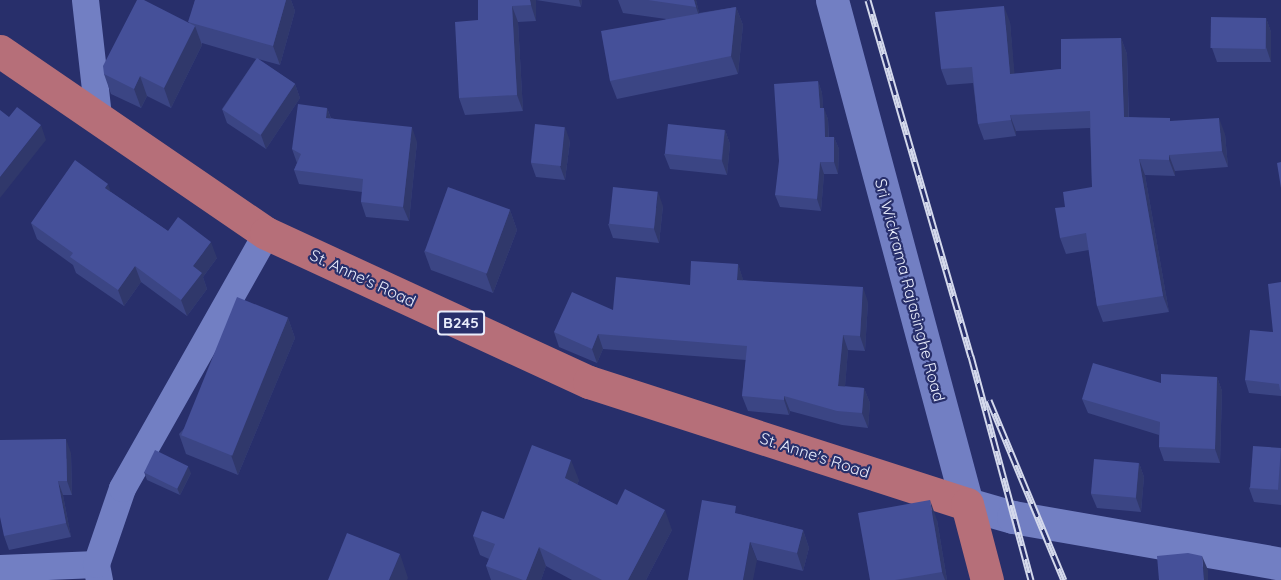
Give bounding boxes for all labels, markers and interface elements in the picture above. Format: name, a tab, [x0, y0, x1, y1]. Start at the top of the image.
street label: Sri Wickrama Rajasinghe Road	[871, 177, 949, 403]
street label: St. Anne's Road	[307, 245, 419, 311]
road number: B245	[437, 311, 485, 335]
street label: St. Anne's Road	[758, 428, 872, 482]

